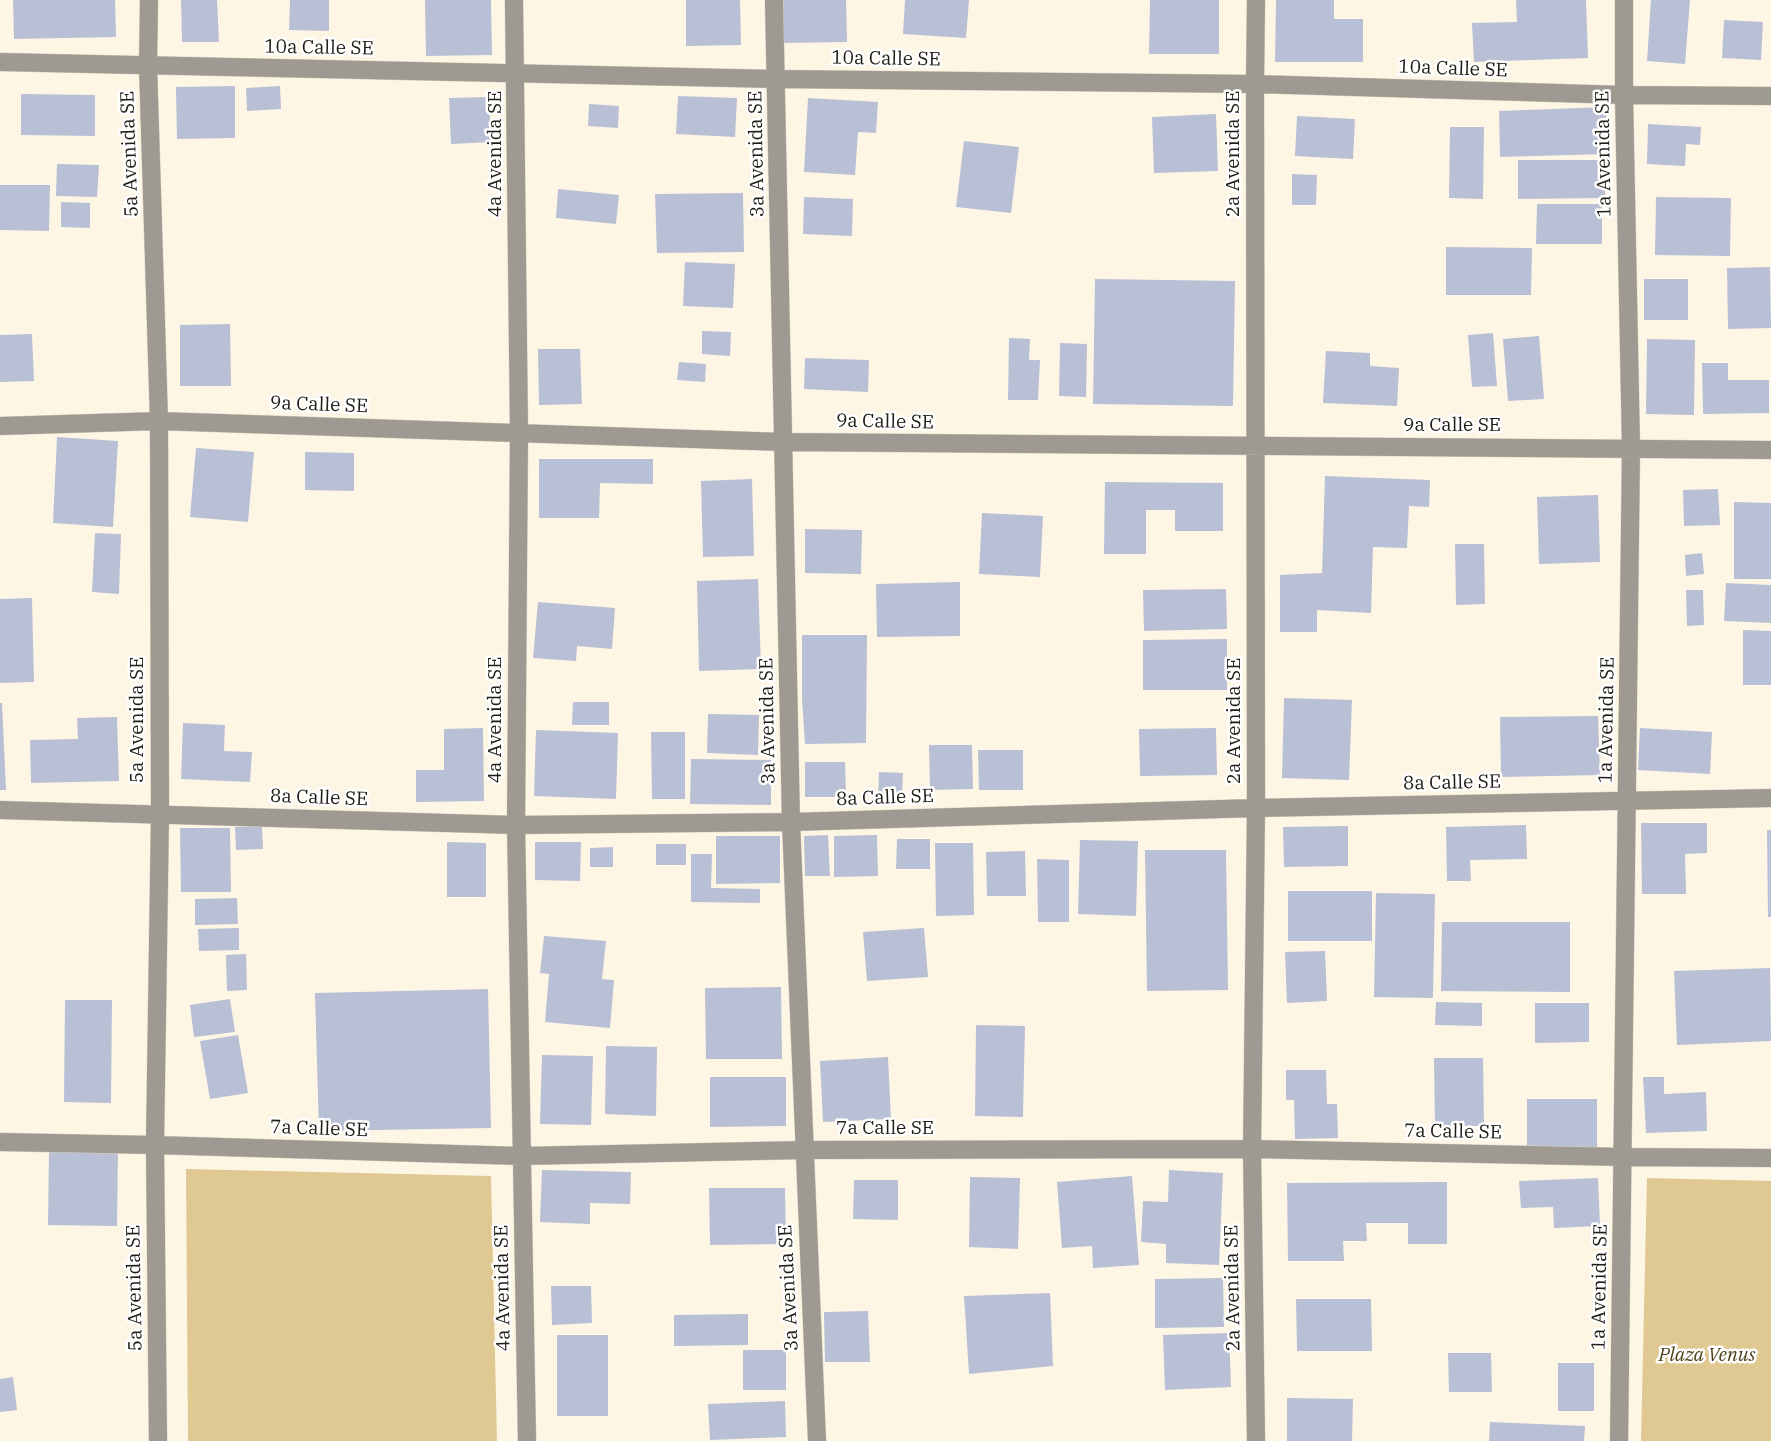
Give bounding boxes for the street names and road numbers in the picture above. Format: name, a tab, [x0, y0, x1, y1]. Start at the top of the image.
street label: 10a Calle SE	[264, 36, 374, 60]
street label: 10a Calle SE	[831, 47, 941, 71]
street label: 10a Calle SE	[1398, 56, 1508, 82]
street label: 5a Avenida SE	[116, 90, 144, 218]
street label: 3a Avenida SE	[744, 90, 770, 218]
street label: 1a Avenida SE	[1591, 90, 1617, 218]
street label: 4a Avenida SE	[485, 91, 507, 217]
street label: 2a Avenida SE	[1223, 91, 1245, 217]
street label: 9a Calle SE	[270, 392, 368, 418]
street label: 9a Calle SE	[836, 410, 934, 434]
street label: 9a Calle SE	[1403, 415, 1501, 437]
street label: 1a Avenida SE	[1594, 656, 1620, 784]
street label: 5a Avenida SE	[127, 657, 149, 783]
street label: 4a Avenida SE	[485, 657, 507, 783]
street label: 3a Avenida SE	[755, 657, 781, 785]
street label: 2a Avenida SE	[1224, 658, 1246, 784]
street label: 8a Calle SE	[1403, 771, 1501, 795]
street label: 8a Calle SE	[270, 785, 368, 811]
street label: 8a Calle SE	[836, 785, 934, 811]
street label: 7a Calle SE	[270, 1116, 368, 1142]
street label: 7a Calle SE	[836, 1118, 934, 1140]
street label: 7a Calle SE	[1404, 1120, 1502, 1144]
street label: 1a Avenida SE	[1587, 1223, 1613, 1351]
street label: 5a Avenida SE	[122, 1224, 148, 1352]
street label: 4a Avenida SE	[490, 1224, 516, 1352]
street label: 3a Avenida SE	[774, 1224, 804, 1352]
street label: 2a Avenida SE	[1220, 1224, 1246, 1352]

